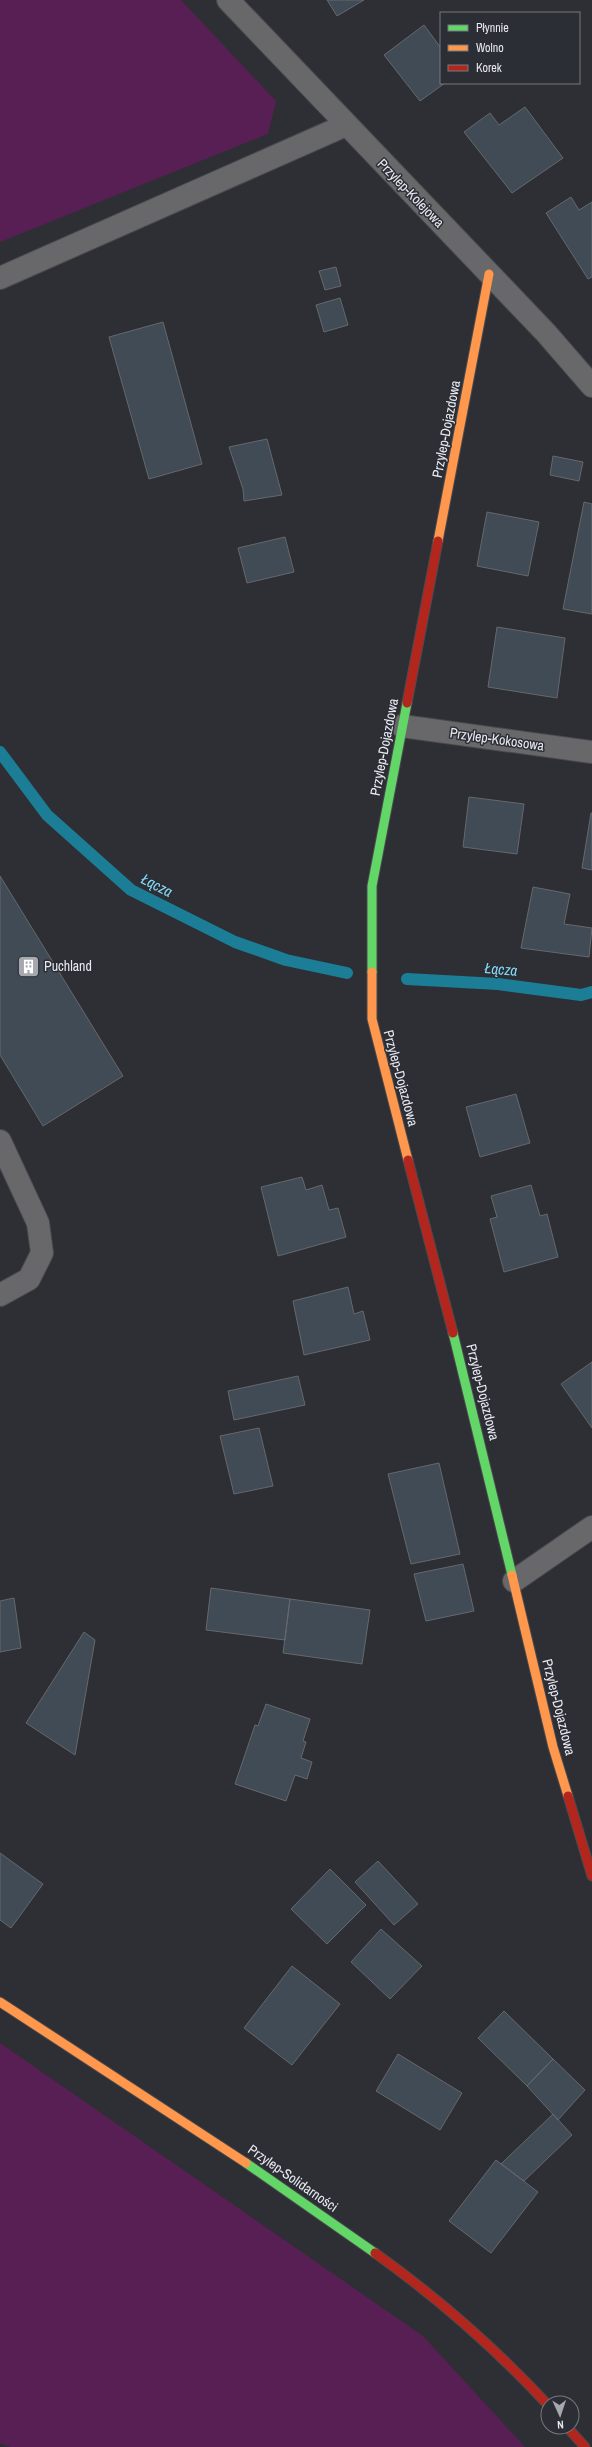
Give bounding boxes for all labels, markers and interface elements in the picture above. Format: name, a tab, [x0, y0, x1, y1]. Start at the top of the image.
legend	[440, 12, 580, 84]
text: Płynnie	[476, 20, 509, 36]
text: Wolno	[476, 40, 504, 56]
text: Korek	[476, 60, 502, 76]
street label: Przylep-Kolejowa	[374, 155, 449, 232]
street label: Przylep-Dojazdowa	[428, 378, 464, 479]
street label: Przylep-Dojazdowa	[366, 696, 402, 797]
street label: Przylep-Kokosowa	[449, 723, 546, 755]
water label: Łącza	[137, 868, 177, 902]
building icon: Puchland	[15, 953, 41, 979]
place label: Puchland	[44, 957, 92, 975]
water label: Łącza	[483, 957, 518, 981]
street label: Przylep-Dojazdowa	[380, 1028, 423, 1129]
street label: Przylep-Dojazdowa	[462, 1342, 504, 1443]
street label: Przylep-Dojazdowa	[538, 1657, 580, 1758]
street label: Przylep-Solidarności	[244, 2140, 342, 2216]
north arrow	[540, 2395, 580, 2435]
text: N	[557, 2418, 564, 2432]

